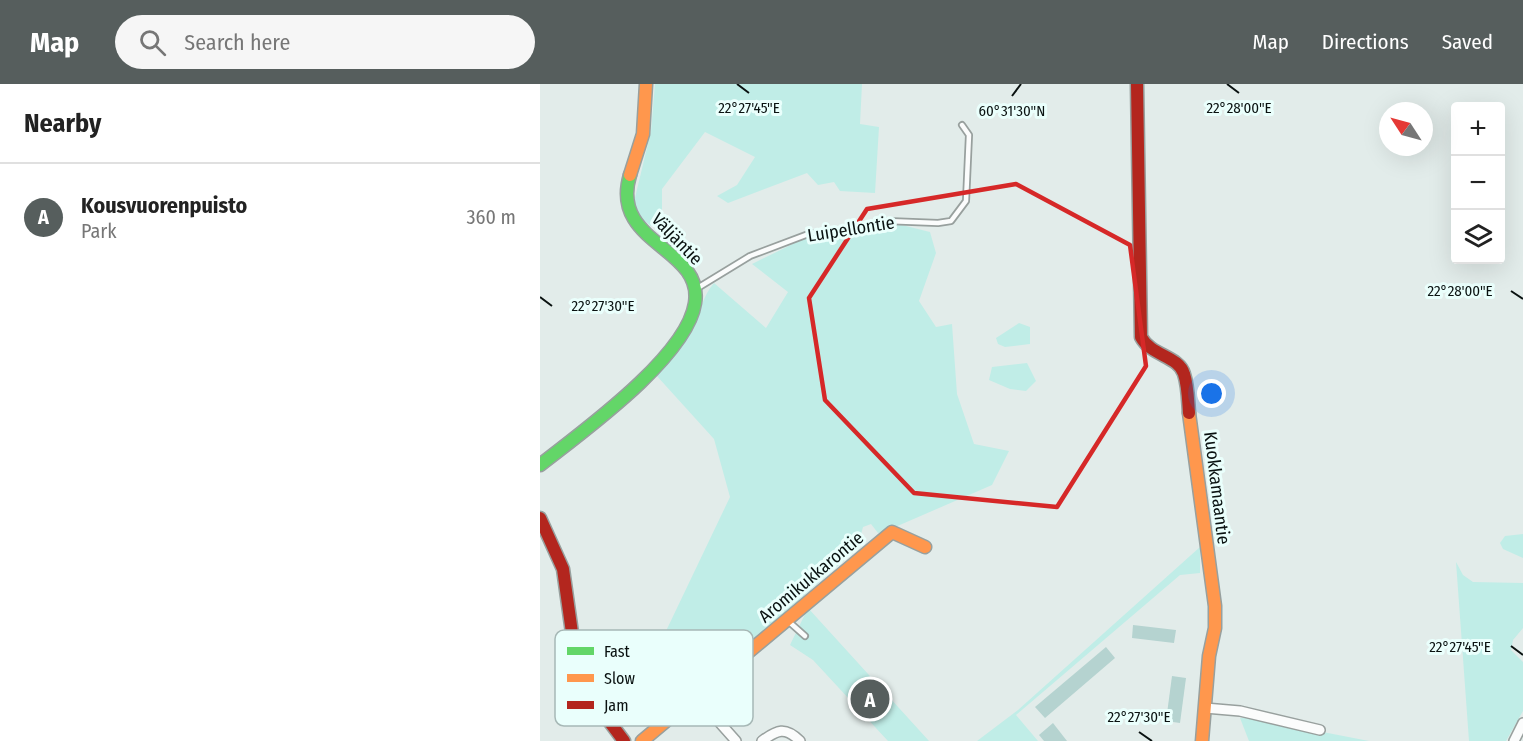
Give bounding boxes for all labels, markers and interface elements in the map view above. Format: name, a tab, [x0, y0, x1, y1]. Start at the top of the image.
search box	[115, 15, 535, 69]
text: Map	[30, 26, 79, 59]
icon: search	[136, 26, 169, 59]
text: Search here	[184, 29, 290, 56]
text: Map	[1252, 29, 1289, 55]
text: Directions	[1322, 29, 1409, 55]
text: Saved	[1442, 29, 1493, 55]
text: 22°27'45"E	[718, 99, 780, 117]
text: 22°28'00"E	[1206, 99, 1272, 117]
text: 60°31'30"N	[979, 102, 1045, 120]
north arrow	[1379, 102, 1433, 156]
map controls	[1451, 102, 1505, 264]
button: +	[1451, 102, 1505, 156]
text: Nearby	[24, 108, 101, 139]
button: −	[1451, 156, 1505, 210]
text: Kousvuorenpuisto	[81, 192, 247, 219]
text: A	[38, 205, 49, 229]
text: 360 m	[467, 205, 516, 229]
street label: Väljäntie	[647, 208, 707, 270]
button: layers	[1451, 210, 1505, 264]
street label: Luipellontie	[806, 211, 896, 247]
text: Park	[81, 219, 117, 243]
text: 22°28'00"E	[1427, 282, 1493, 300]
text: 22°27'30"E	[571, 297, 635, 315]
your location	[1197, 379, 1226, 408]
street label: Kuokkamaantie	[1199, 430, 1235, 546]
street label: Aromikukkarontie	[754, 527, 868, 627]
legend	[555, 630, 753, 726]
text: 22°27'45"E	[1429, 638, 1491, 656]
text: Fast	[604, 642, 631, 661]
text: Slow	[604, 669, 635, 688]
pin: A	[850, 676, 890, 722]
text: Jam	[604, 696, 629, 715]
text: 22°27'30"E	[1107, 708, 1171, 726]

